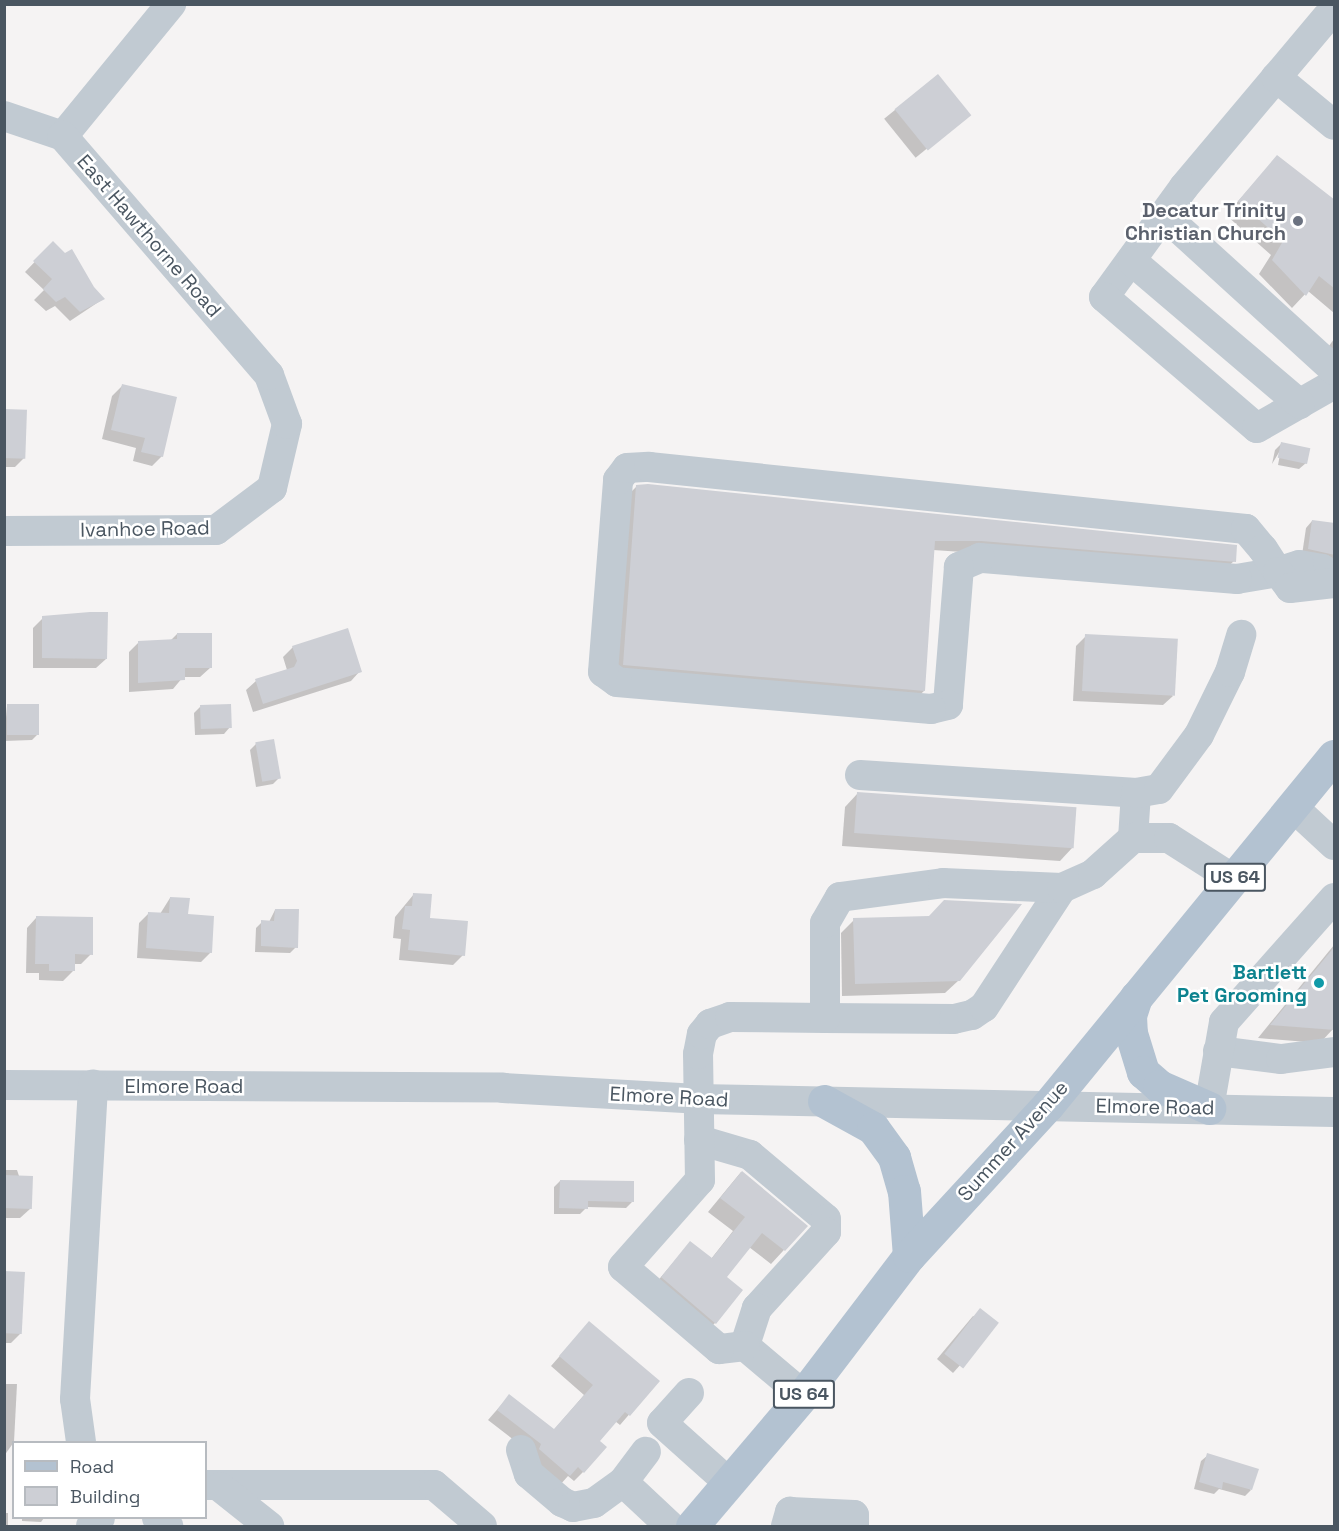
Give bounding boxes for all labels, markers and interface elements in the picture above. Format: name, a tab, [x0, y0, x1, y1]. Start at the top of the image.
street label: East Hawthorne Road	[72, 150, 226, 322]
place label: Decatur Trinity Christian Church	[1125, 198, 1286, 245]
marker: Decatur Trinity Christian Church	[1291, 214, 1305, 228]
street label: Ivanhoe Road	[80, 516, 210, 542]
road number: US 64	[1204, 862, 1266, 892]
place label: Bartlett Pet Grooming	[1177, 960, 1307, 1007]
marker: Bartlett Pet Grooming	[1312, 976, 1326, 990]
street label: Elmore Road	[125, 1074, 243, 1098]
street label: Summer Avenue	[953, 1076, 1073, 1206]
street label: Elmore Road	[609, 1082, 729, 1112]
street label: Elmore Road	[1095, 1094, 1215, 1120]
road number: US 64	[772, 1379, 836, 1409]
legend	[12, 1441, 207, 1519]
text: Road	[70, 1455, 114, 1478]
text: Building	[70, 1485, 140, 1508]

